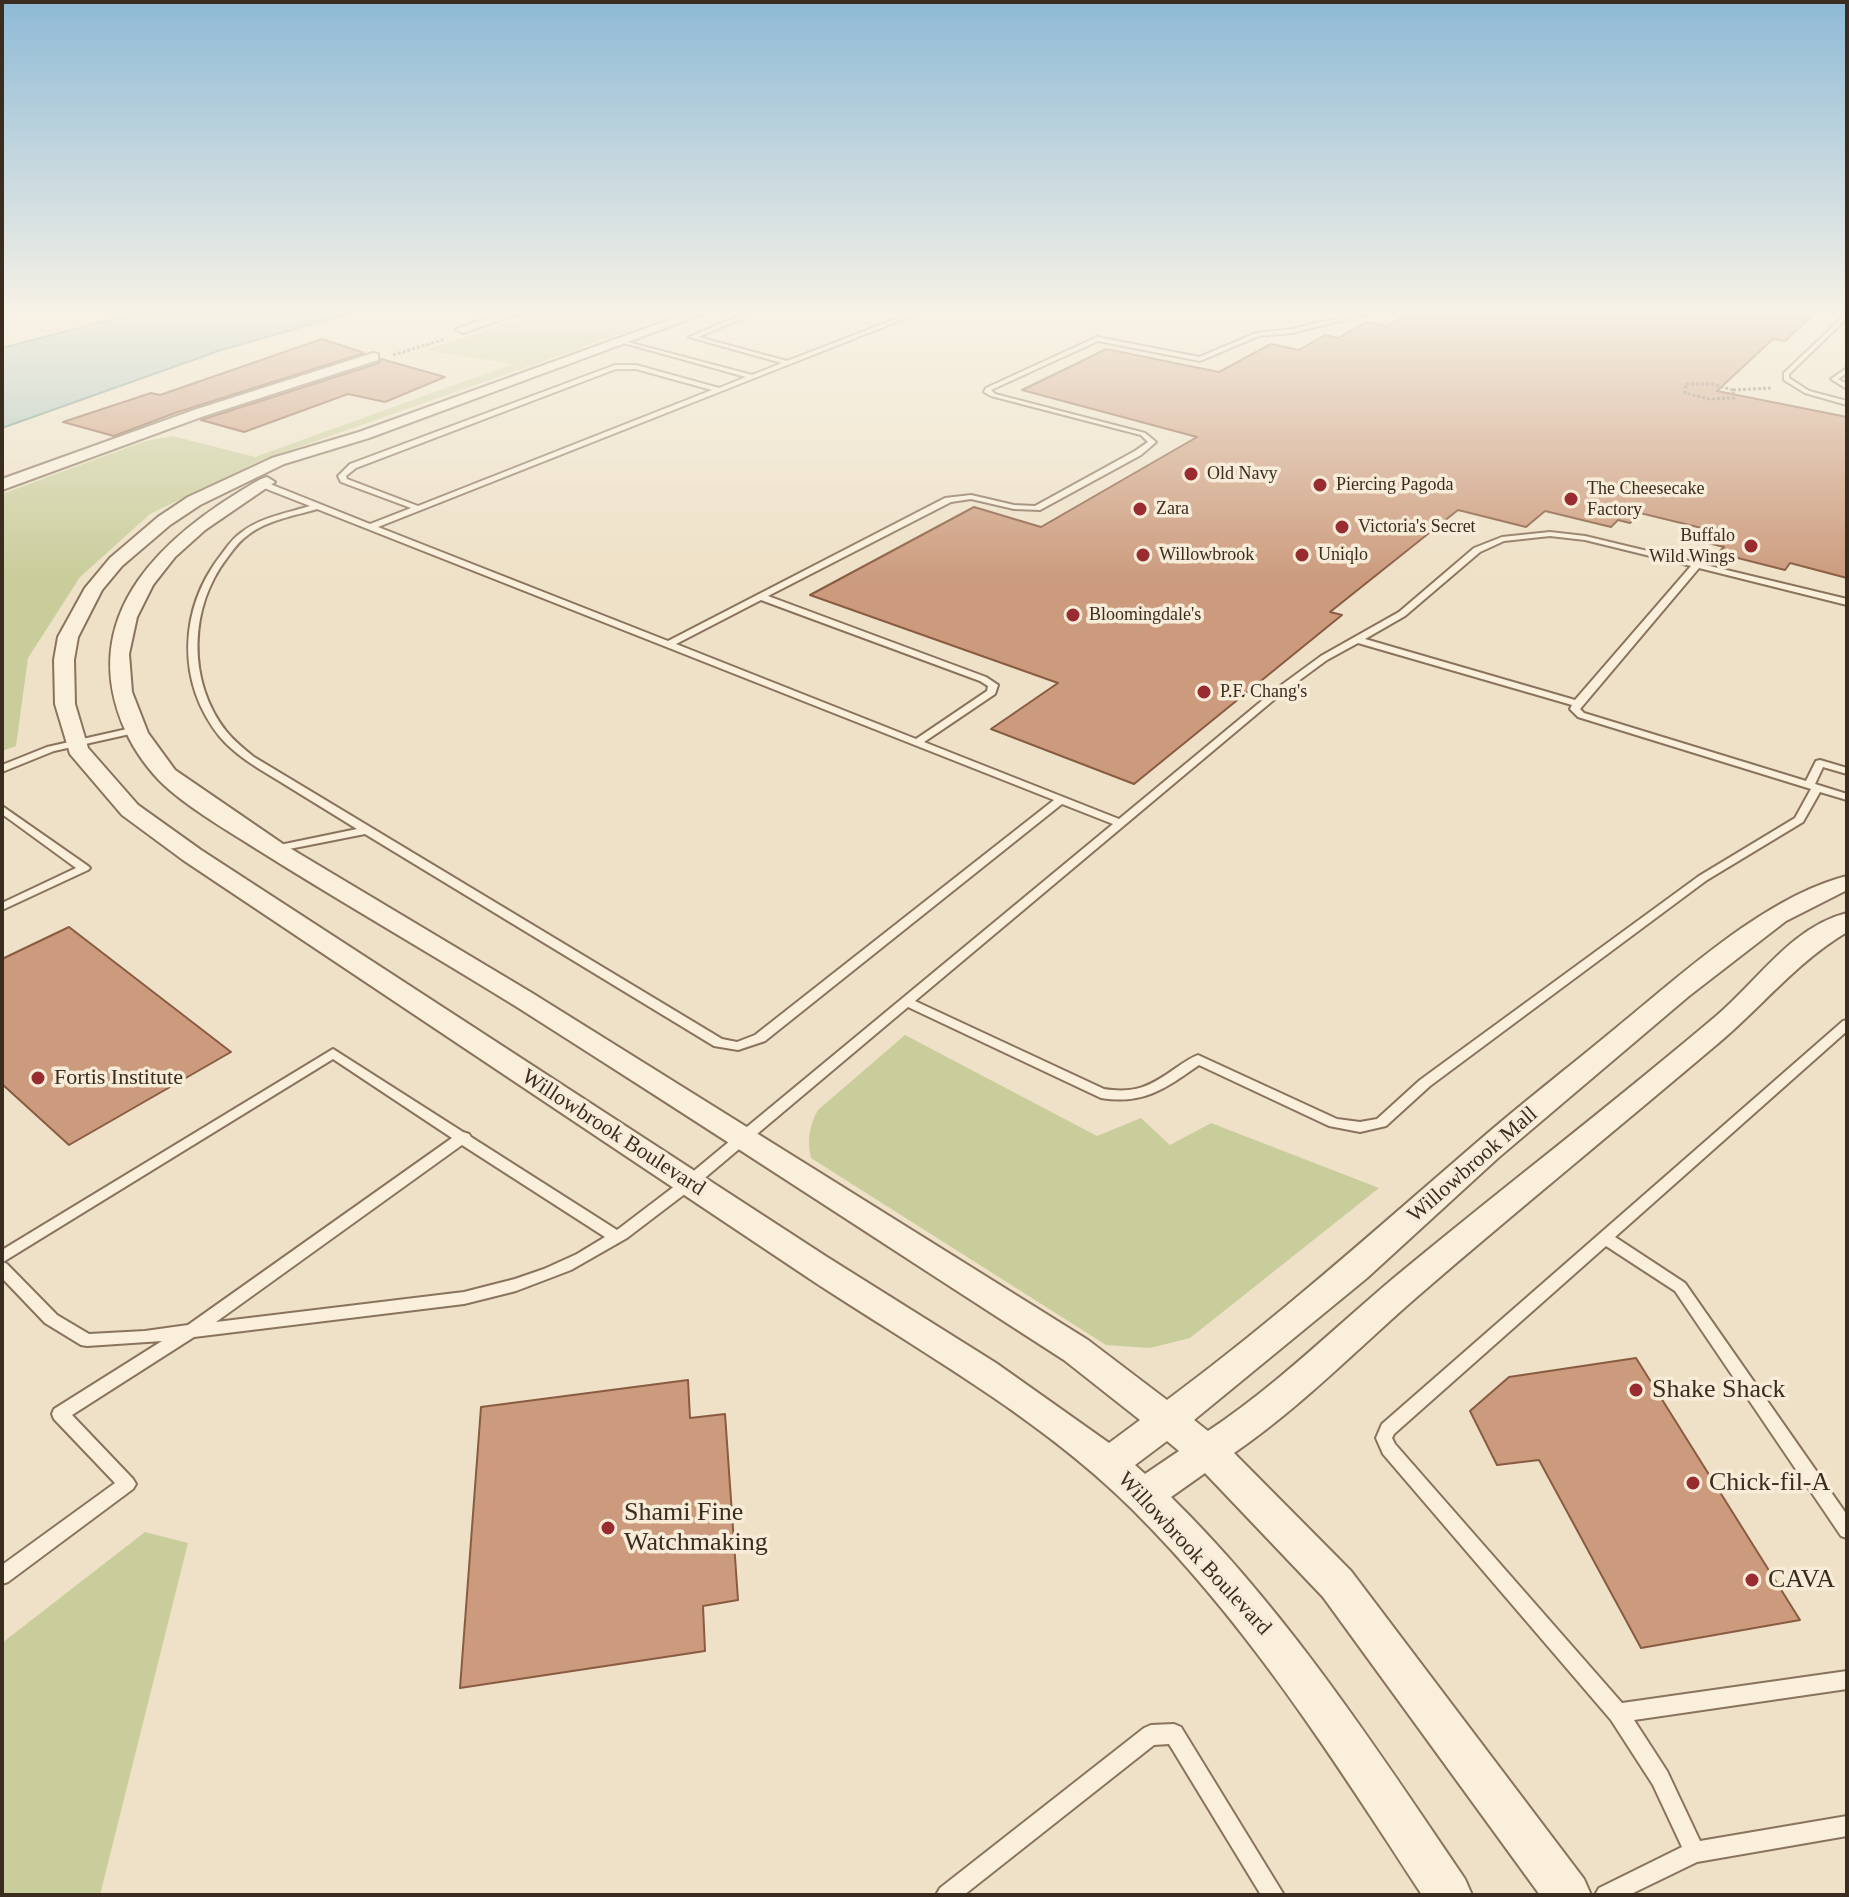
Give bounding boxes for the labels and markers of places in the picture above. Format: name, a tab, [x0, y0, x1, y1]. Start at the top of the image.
place label: Old Navy	[1207, 463, 1277, 485]
marker: Old Navy	[1182, 465, 1200, 483]
place label: Piercing Pagoda	[1336, 474, 1453, 496]
marker: Piercing Pagoda	[1311, 476, 1329, 494]
place label: The Cheesecake Factory	[1587, 478, 1704, 520]
marker: The Cheesecake Factory	[1562, 490, 1580, 508]
place label: Zara	[1156, 498, 1189, 520]
marker: Zara	[1131, 500, 1149, 518]
place label: Victoria's Secret	[1358, 516, 1476, 538]
marker: Victoria's Secret	[1333, 518, 1351, 536]
place label: Buffalo Wild Wings	[1649, 525, 1735, 568]
marker: Buffalo Wild Wings	[1742, 537, 1760, 555]
place label: Willowbrook	[1159, 544, 1254, 566]
place label: Uniqlo	[1318, 544, 1368, 566]
marker: Willowbrook	[1134, 546, 1152, 564]
marker: Uniqlo	[1293, 546, 1311, 564]
place label: Bloomingdale's	[1089, 604, 1201, 626]
marker: Bloomingdale's	[1064, 606, 1082, 624]
place label: P.F. Chang's	[1220, 681, 1307, 703]
marker: P.F. Chang's	[1195, 683, 1213, 701]
place label: Fortis Institute	[54, 1065, 183, 1091]
marker: Fortis Institute	[29, 1069, 47, 1087]
place label: Shake Shack	[1652, 1374, 1786, 1406]
marker: Shake Shack	[1627, 1381, 1645, 1399]
place label: Chick-fil-A	[1709, 1467, 1830, 1499]
marker: Chick-fil-A	[1684, 1474, 1702, 1492]
place label: Shami Fine Watchmaking	[624, 1497, 768, 1558]
marker: Shami Fine Watchmaking	[599, 1519, 617, 1537]
place label: CAVA	[1768, 1564, 1835, 1596]
marker: CAVA	[1743, 1571, 1761, 1589]

